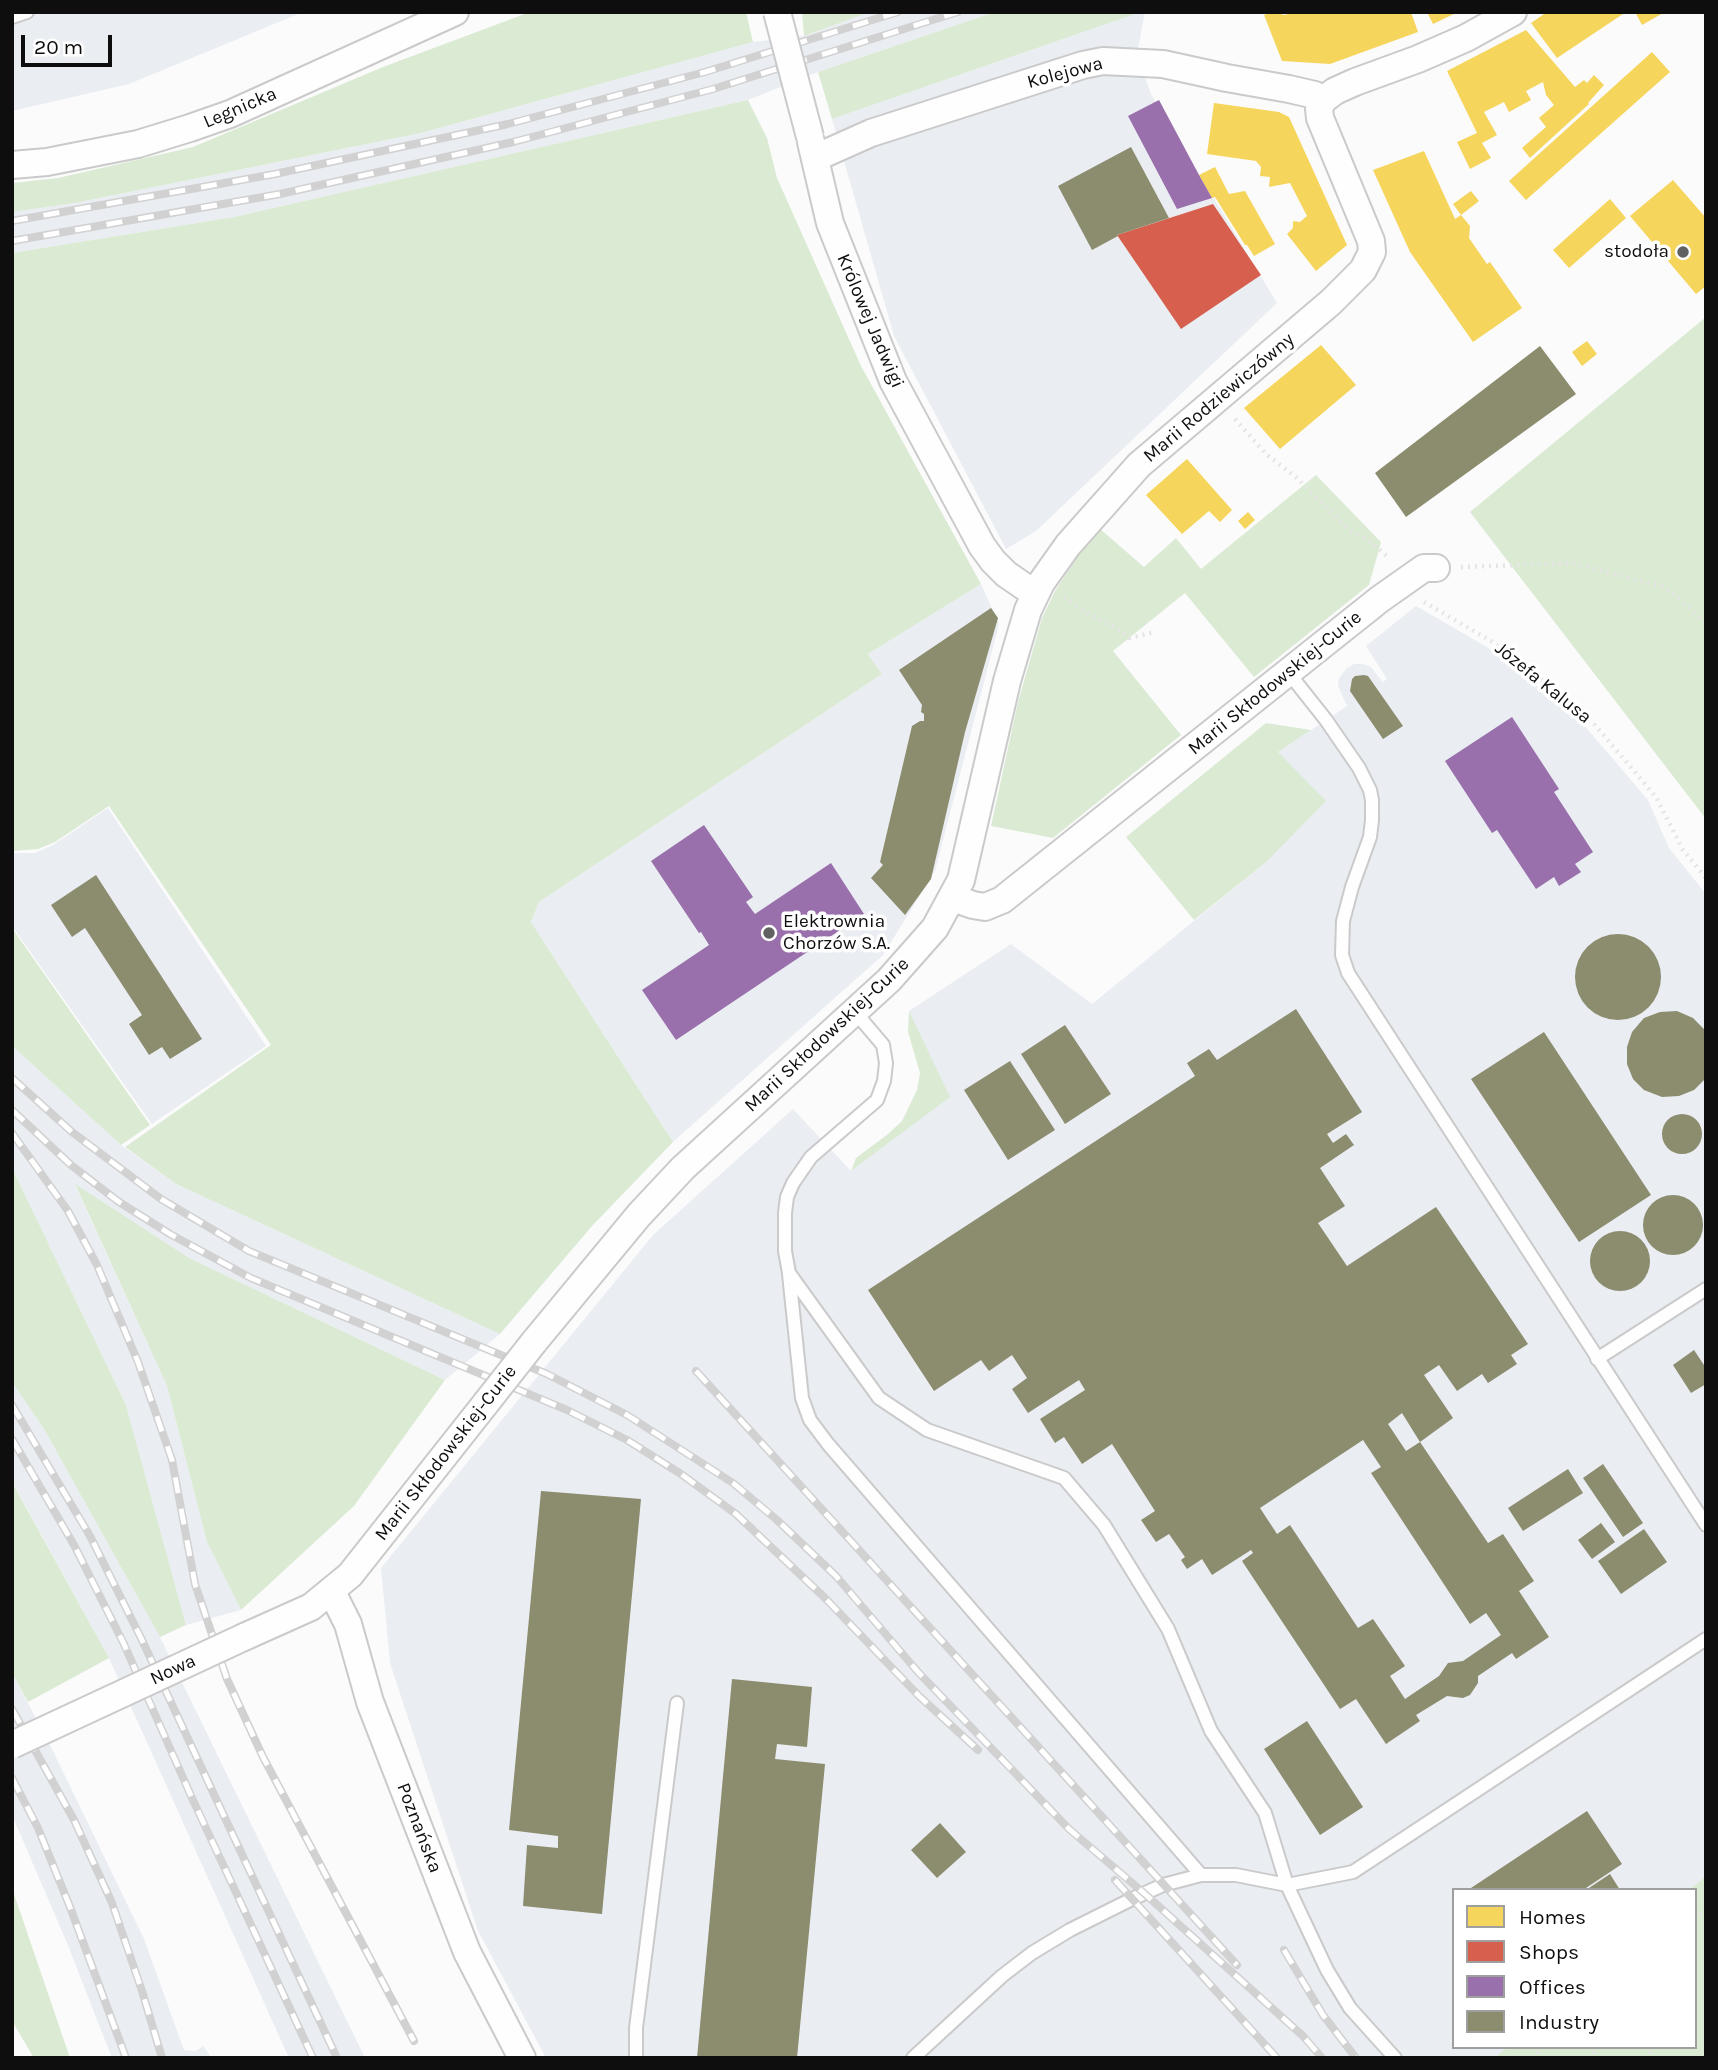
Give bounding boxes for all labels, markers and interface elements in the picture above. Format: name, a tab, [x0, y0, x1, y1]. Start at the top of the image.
scale bar	[24, 21, 116, 65]
text: 20 m	[34, 35, 83, 59]
street label: Kolejowa	[1025, 52, 1105, 94]
street label: Legnicka	[200, 82, 280, 134]
place label: stodoła	[1604, 241, 1669, 263]
marker: stodoła	[1675, 244, 1691, 260]
street label: Królowej Jadwigi	[831, 250, 909, 392]
street label: Marii Rodziewiczówny	[1139, 328, 1299, 468]
street label: Marii Skłodowskiej-Curie	[1184, 606, 1366, 760]
street label: Józefa Kalusa	[1490, 637, 1596, 729]
place label: Elektrownia Chorzów S.A.	[783, 911, 890, 955]
marker: Elektrownia Chorzów S.A.	[761, 925, 777, 941]
street label: Marii Skłodowskiej-Curie	[740, 953, 914, 1117]
street label: Marii Skłodowskiej-Curie	[370, 1361, 522, 1545]
street label: Nowa	[147, 1650, 199, 1690]
street label: Poznańska	[391, 1780, 447, 1876]
legend	[1452, 1888, 1697, 2049]
text: Homes	[1519, 1905, 1586, 1929]
text: Shops	[1519, 1940, 1579, 1964]
text: Offices	[1519, 1975, 1586, 1999]
text: Industry	[1519, 2010, 1599, 2034]

